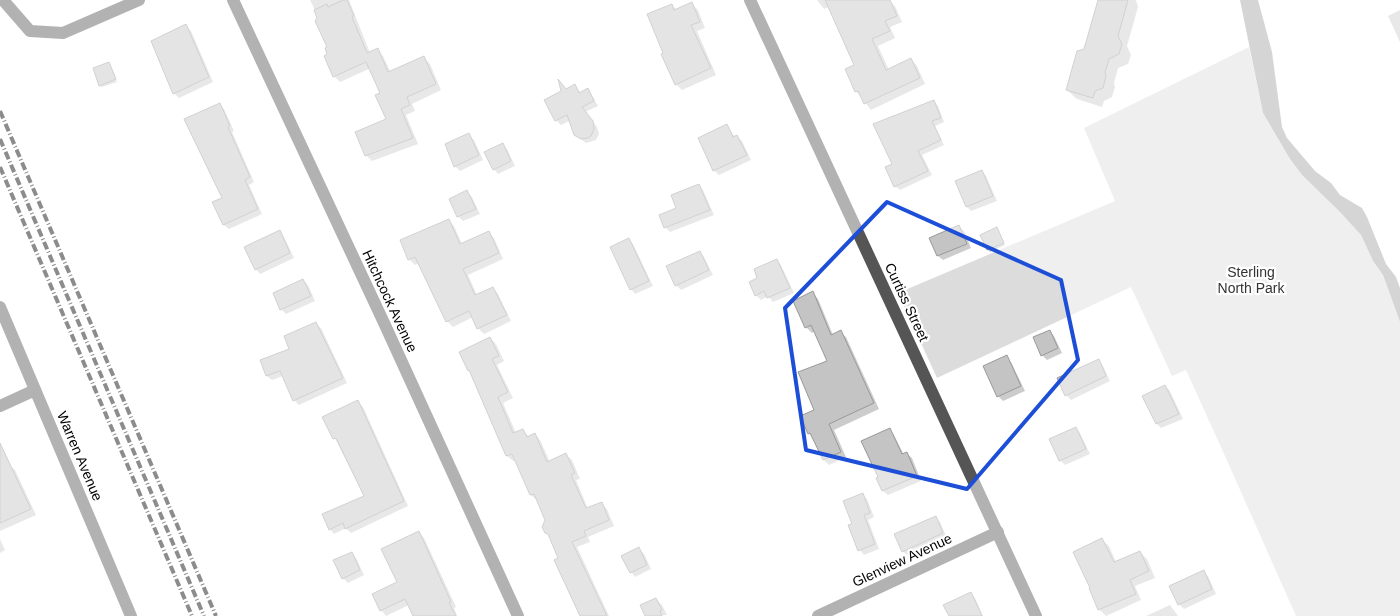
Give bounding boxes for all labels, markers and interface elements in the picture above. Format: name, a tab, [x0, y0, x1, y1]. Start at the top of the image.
street label: Hitchcock Avenue	[359, 247, 421, 355]
street label: Curtiss Street	[882, 260, 932, 344]
park label: Sterling North Park	[1218, 264, 1285, 296]
street label: Warren Avenue	[54, 409, 106, 503]
street label: Glenview Avenue	[850, 530, 954, 590]

